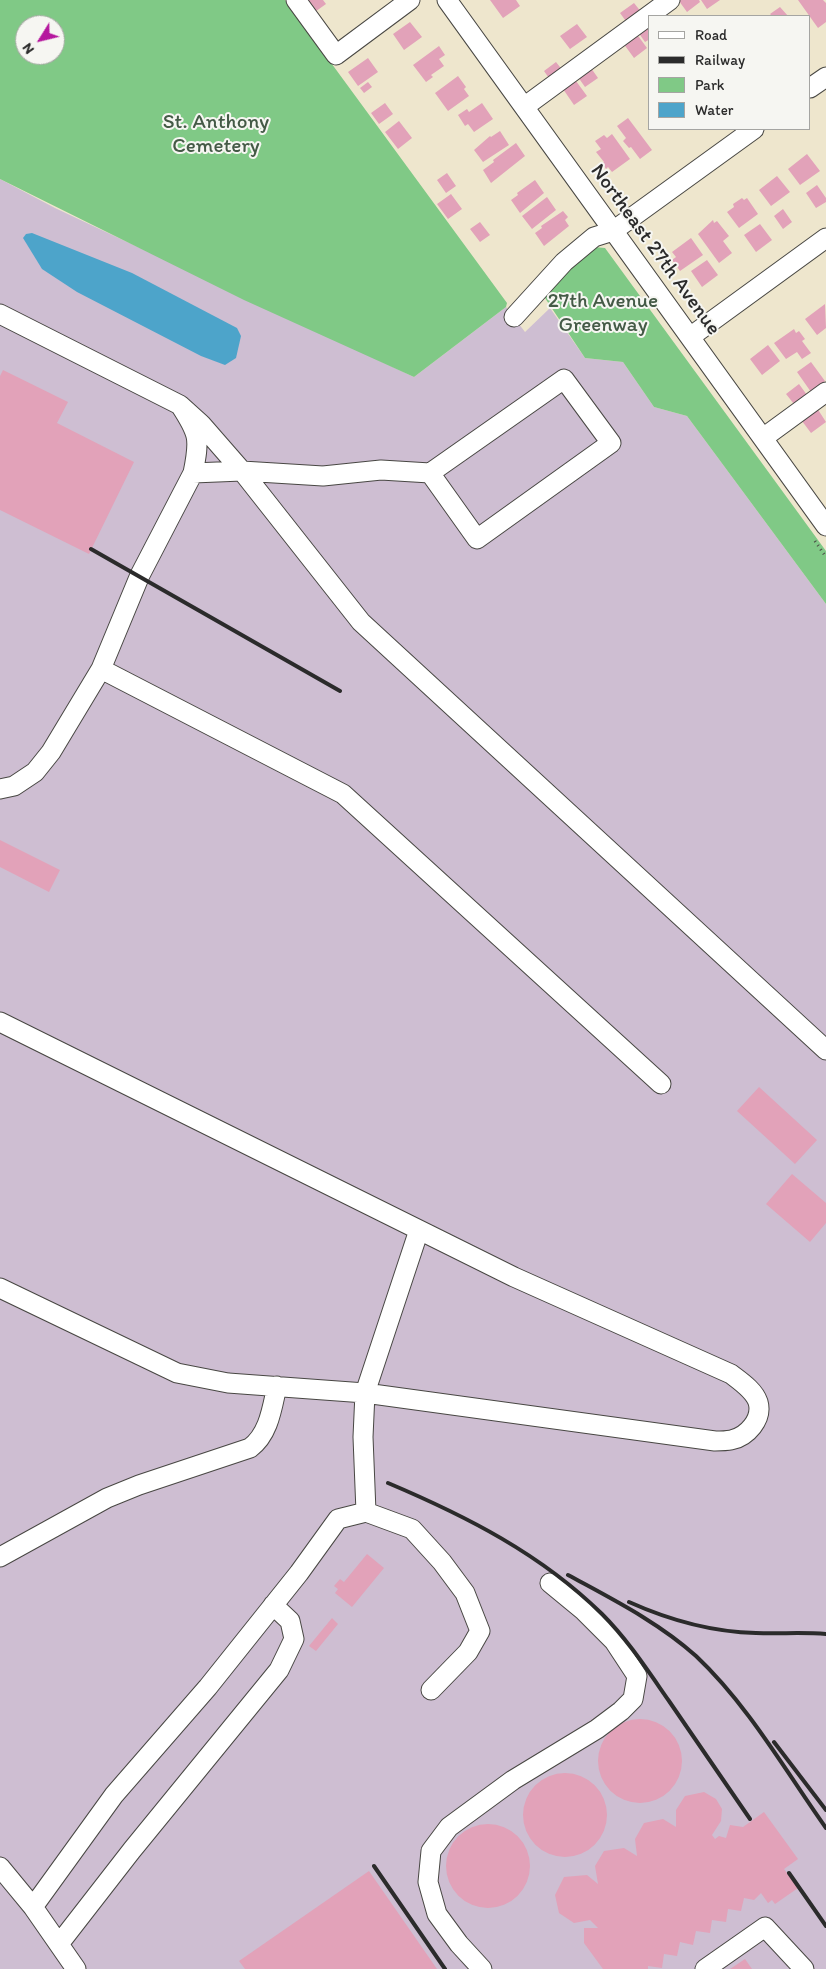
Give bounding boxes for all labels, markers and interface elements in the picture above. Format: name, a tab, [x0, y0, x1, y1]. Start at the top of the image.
north arrow	[15, 15, 65, 65]
legend	[648, 15, 811, 130]
text: Road	[695, 26, 727, 44]
text: N	[19, 40, 38, 57]
text: Railway	[695, 51, 745, 69]
text: Park	[695, 76, 725, 94]
text: Water	[695, 101, 733, 119]
park label: St. Anthony Cemetery	[163, 110, 269, 160]
street label: Northeast 27th Avenue	[584, 159, 726, 341]
park label: 27th Avenue Greenway	[548, 289, 658, 339]

